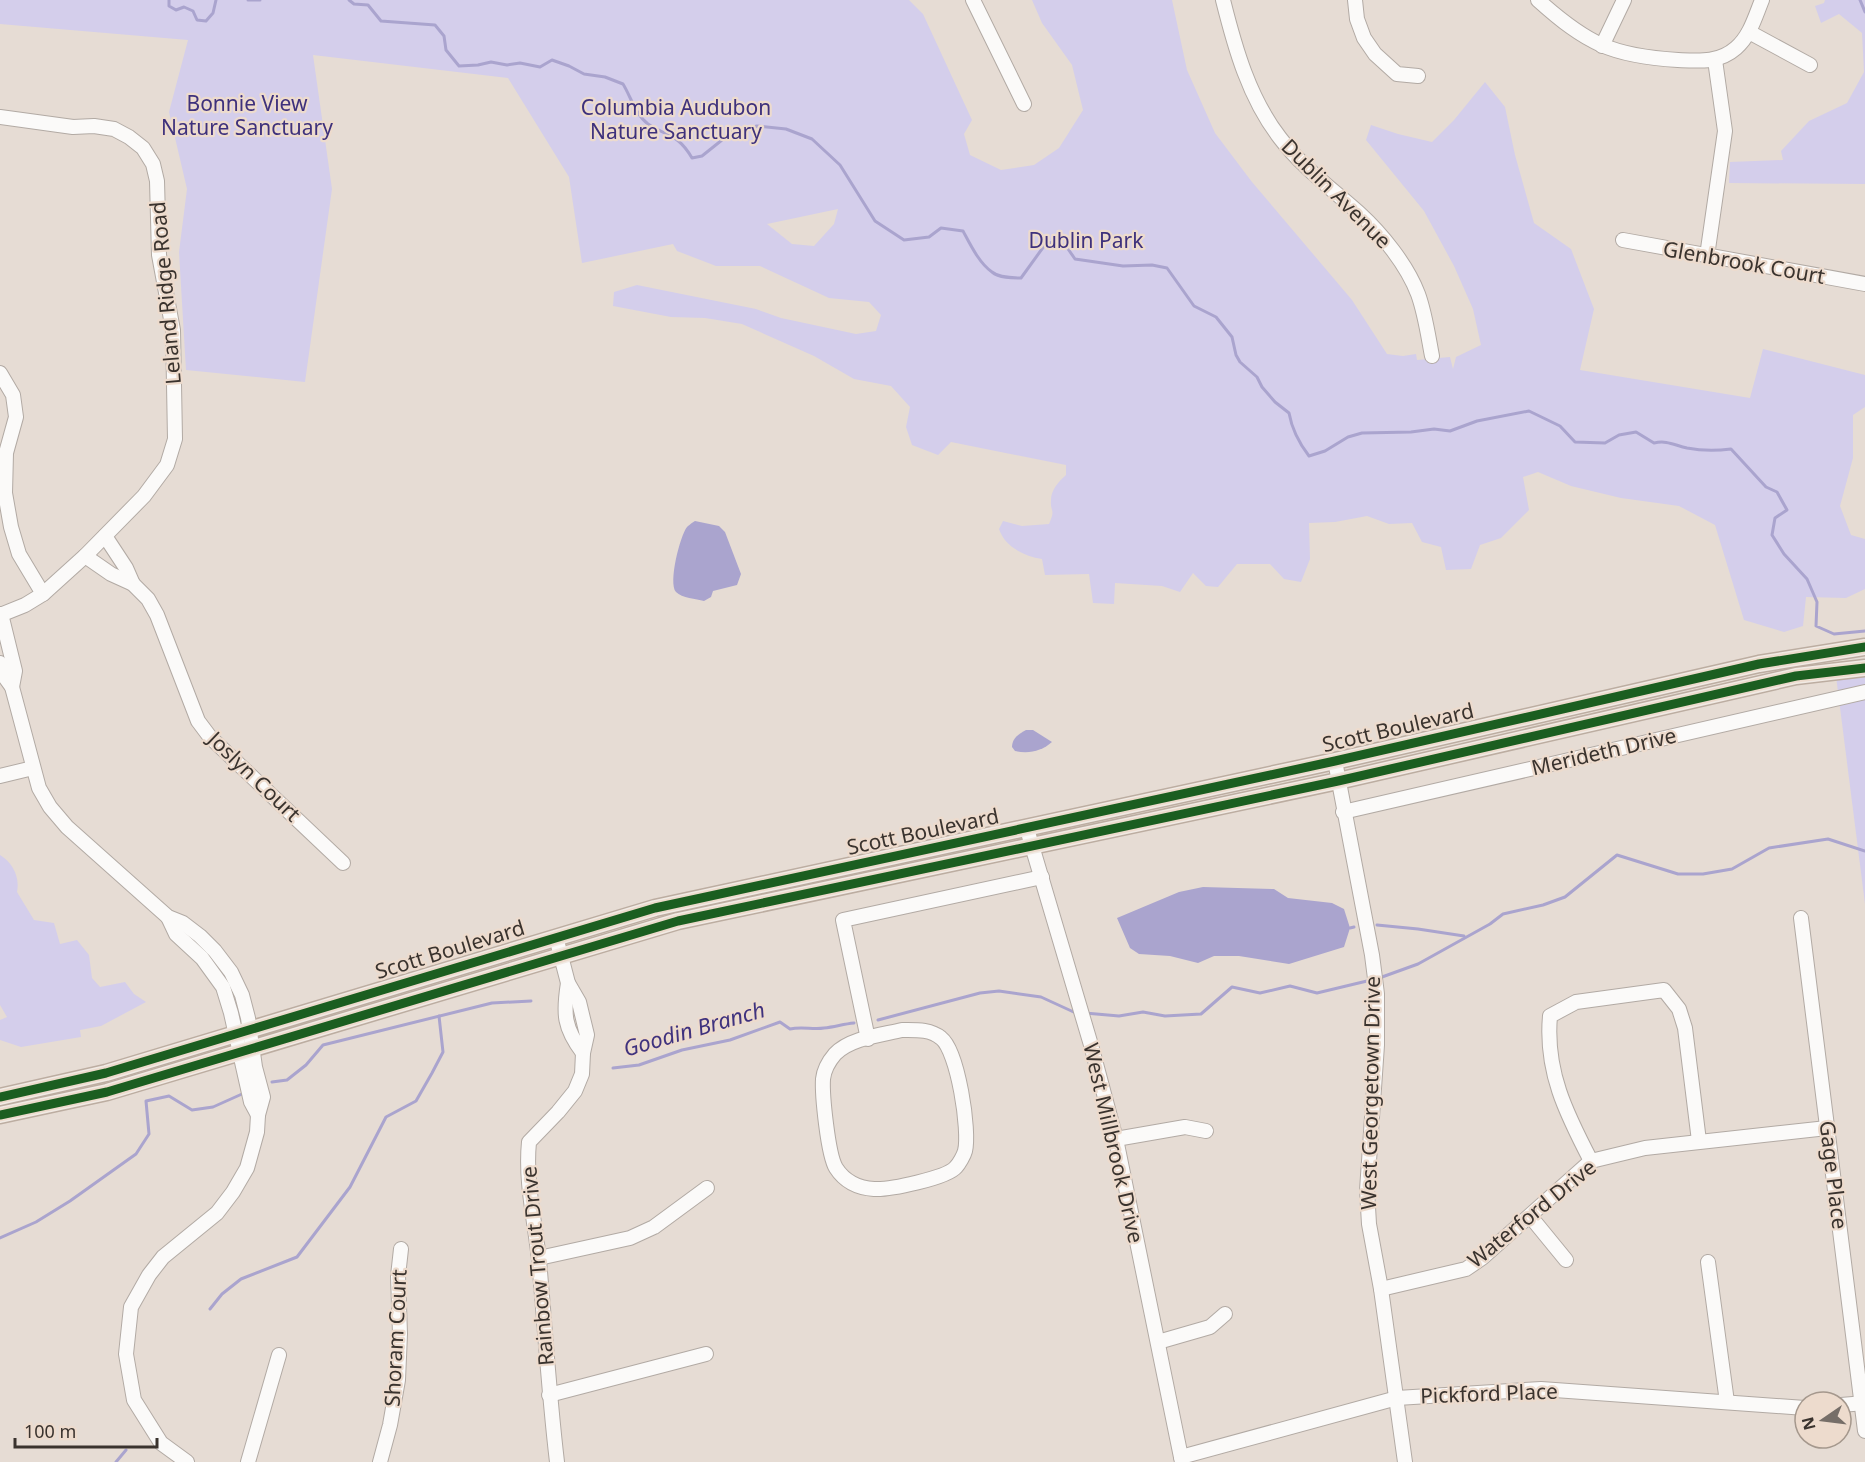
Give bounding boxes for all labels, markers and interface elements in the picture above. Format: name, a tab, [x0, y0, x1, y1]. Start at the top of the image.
park label: Bonnie View Nature Sanctuary	[161, 89, 333, 141]
park label: Columbia Audubon Nature Sanctuary	[581, 93, 771, 145]
street label: Dublin Avenue	[1276, 132, 1398, 254]
street label: Leland Ridge Road	[143, 200, 187, 386]
park label: Dublin Park	[1029, 226, 1144, 254]
street label: Glenbrook Court	[1661, 234, 1828, 290]
street label: Scott Boulevard	[1319, 696, 1476, 758]
street label: Merideth Drive	[1529, 721, 1679, 781]
street label: Joslyn Court	[201, 724, 307, 828]
street label: Scott Boulevard	[844, 801, 1001, 861]
street label: Scott Boulevard	[372, 913, 528, 985]
street label: West Georgetown Drive	[1354, 976, 1386, 1210]
water label: Goodin Branch	[619, 993, 768, 1063]
street label: West Millbrook Drive	[1077, 1040, 1151, 1246]
street label: Gage Place	[1813, 1119, 1855, 1231]
street label: Waterford Drive	[1461, 1153, 1601, 1274]
street label: Rainbow Trout Drive	[514, 1165, 560, 1367]
street label: Shoram Court	[377, 1268, 413, 1407]
street label: Pickford Place	[1420, 1377, 1558, 1409]
north arrow	[1793, 1390, 1853, 1450]
scale bar	[15, 1411, 158, 1449]
text: N	[1796, 1415, 1821, 1433]
text: 100 m	[24, 1419, 76, 1443]

